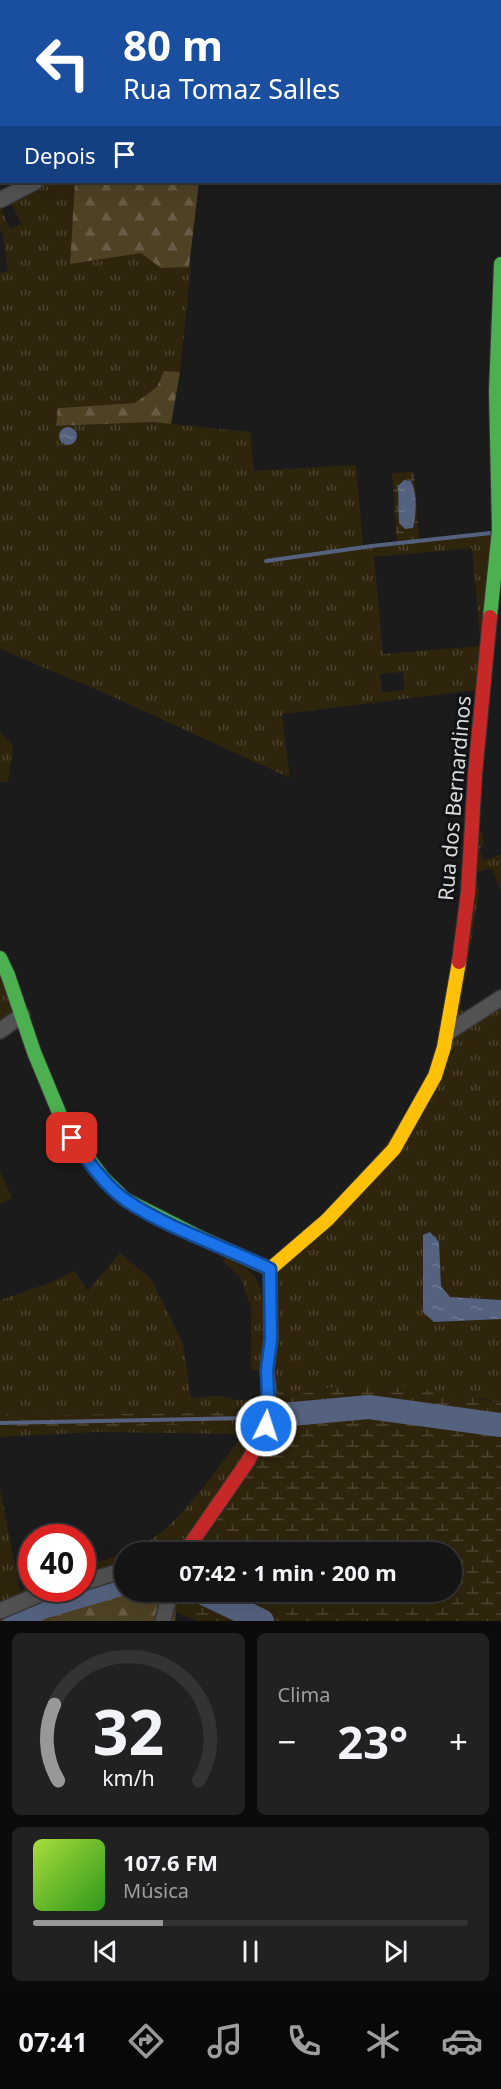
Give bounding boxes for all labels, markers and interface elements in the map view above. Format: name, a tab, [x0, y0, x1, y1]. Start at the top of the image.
text: 80 m	[123, 16, 223, 73]
icon: left	[24, 24, 102, 102]
text: Rua Tomaz Salles	[123, 70, 340, 107]
icon: arrive	[108, 138, 141, 171]
text: Depois	[24, 140, 96, 170]
street label: Rua dos Bernardinos	[431, 694, 477, 902]
pin	[46, 1112, 97, 1163]
icon: arrive	[55, 1121, 88, 1154]
position arrow	[234, 1394, 298, 1458]
speed limit sign: 40	[18, 1524, 96, 1602]
text: 07:42 · 1 min · 200 m	[179, 1557, 397, 1587]
text: Clima	[278, 1681, 330, 1708]
text: 32	[93, 1688, 164, 1773]
text: 23°	[337, 1711, 408, 1772]
text: −	[278, 1719, 296, 1764]
text: +	[449, 1719, 468, 1764]
text: km/h	[102, 1763, 155, 1792]
text: 107.6 FM	[123, 1847, 218, 1877]
text: Música	[123, 1877, 189, 1904]
icon: previous	[89, 1935, 122, 1968]
icon: pause	[234, 1935, 267, 1968]
icon: next	[379, 1935, 412, 1968]
icon: directions	[125, 2020, 167, 2062]
icon: music	[204, 2020, 246, 2062]
icon: phone	[283, 2020, 325, 2062]
icon: climate	[362, 2020, 404, 2062]
icon: car	[441, 2020, 483, 2062]
text: 07:41	[18, 2023, 88, 2060]

